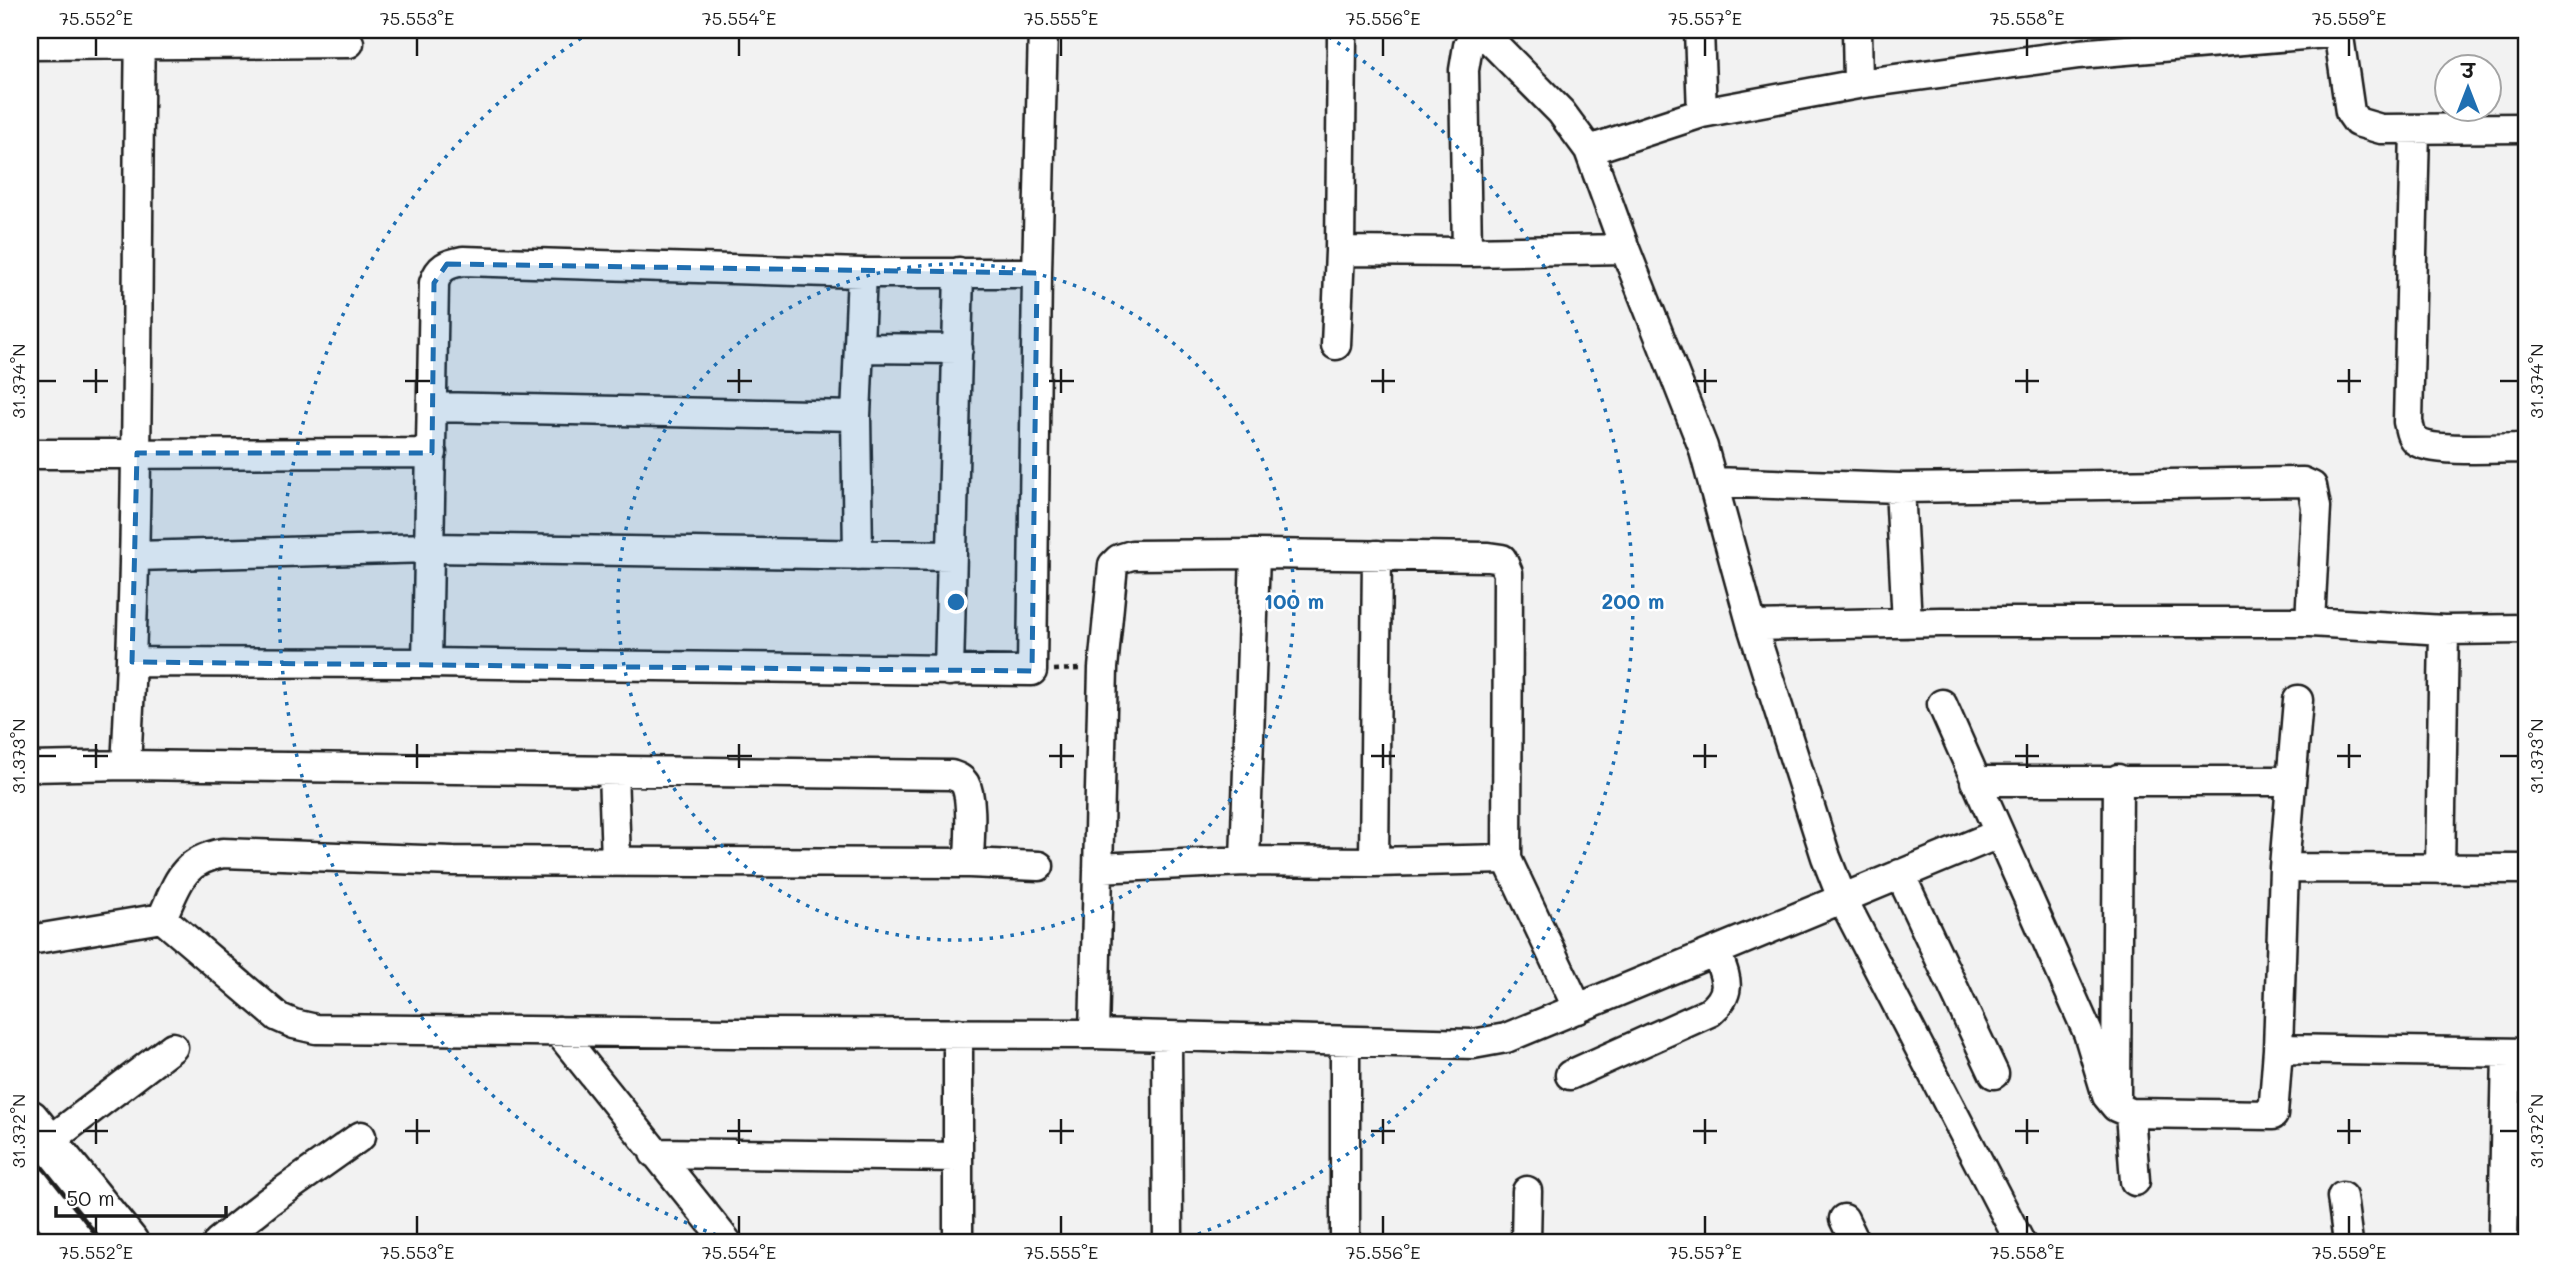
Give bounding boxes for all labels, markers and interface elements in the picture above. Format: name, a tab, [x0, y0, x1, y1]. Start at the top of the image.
text: 75.552°E	[59, 6, 133, 30]
text: 75.553°E	[380, 6, 454, 30]
text: 75.554°E	[702, 6, 776, 30]
text: 75.555°E	[1024, 6, 1098, 30]
text: 75.556°E	[1346, 6, 1420, 30]
text: 75.557°E	[1668, 6, 1742, 30]
text: 75.558°E	[1990, 6, 2064, 30]
text: 75.559°E	[2312, 6, 2386, 30]
north arrow	[2434, 52, 2504, 122]
text: उ	[2460, 58, 2477, 83]
text: 31.374°N	[6, 343, 30, 419]
text: 31.374°N	[2524, 343, 2548, 419]
text: 100 m	[1264, 587, 1324, 614]
text: 200 m	[1602, 587, 1664, 614]
centre of rings	[944, 590, 968, 614]
text: 31.373°N	[6, 718, 30, 794]
text: 31.373°N	[2524, 718, 2548, 794]
text: 31.372°N	[6, 1094, 30, 1168]
text: 31.372°N	[2524, 1094, 2548, 1168]
scale bar	[56, 1174, 226, 1218]
text: 50 m	[66, 1184, 115, 1211]
text: 75.552°E	[59, 1240, 133, 1264]
text: 75.553°E	[380, 1240, 454, 1264]
text: 75.554°E	[702, 1240, 776, 1264]
text: 75.555°E	[1024, 1240, 1098, 1264]
text: 75.556°E	[1346, 1240, 1420, 1264]
text: 75.557°E	[1668, 1240, 1742, 1264]
text: 75.558°E	[1990, 1240, 2064, 1264]
text: 75.559°E	[2312, 1240, 2386, 1264]

